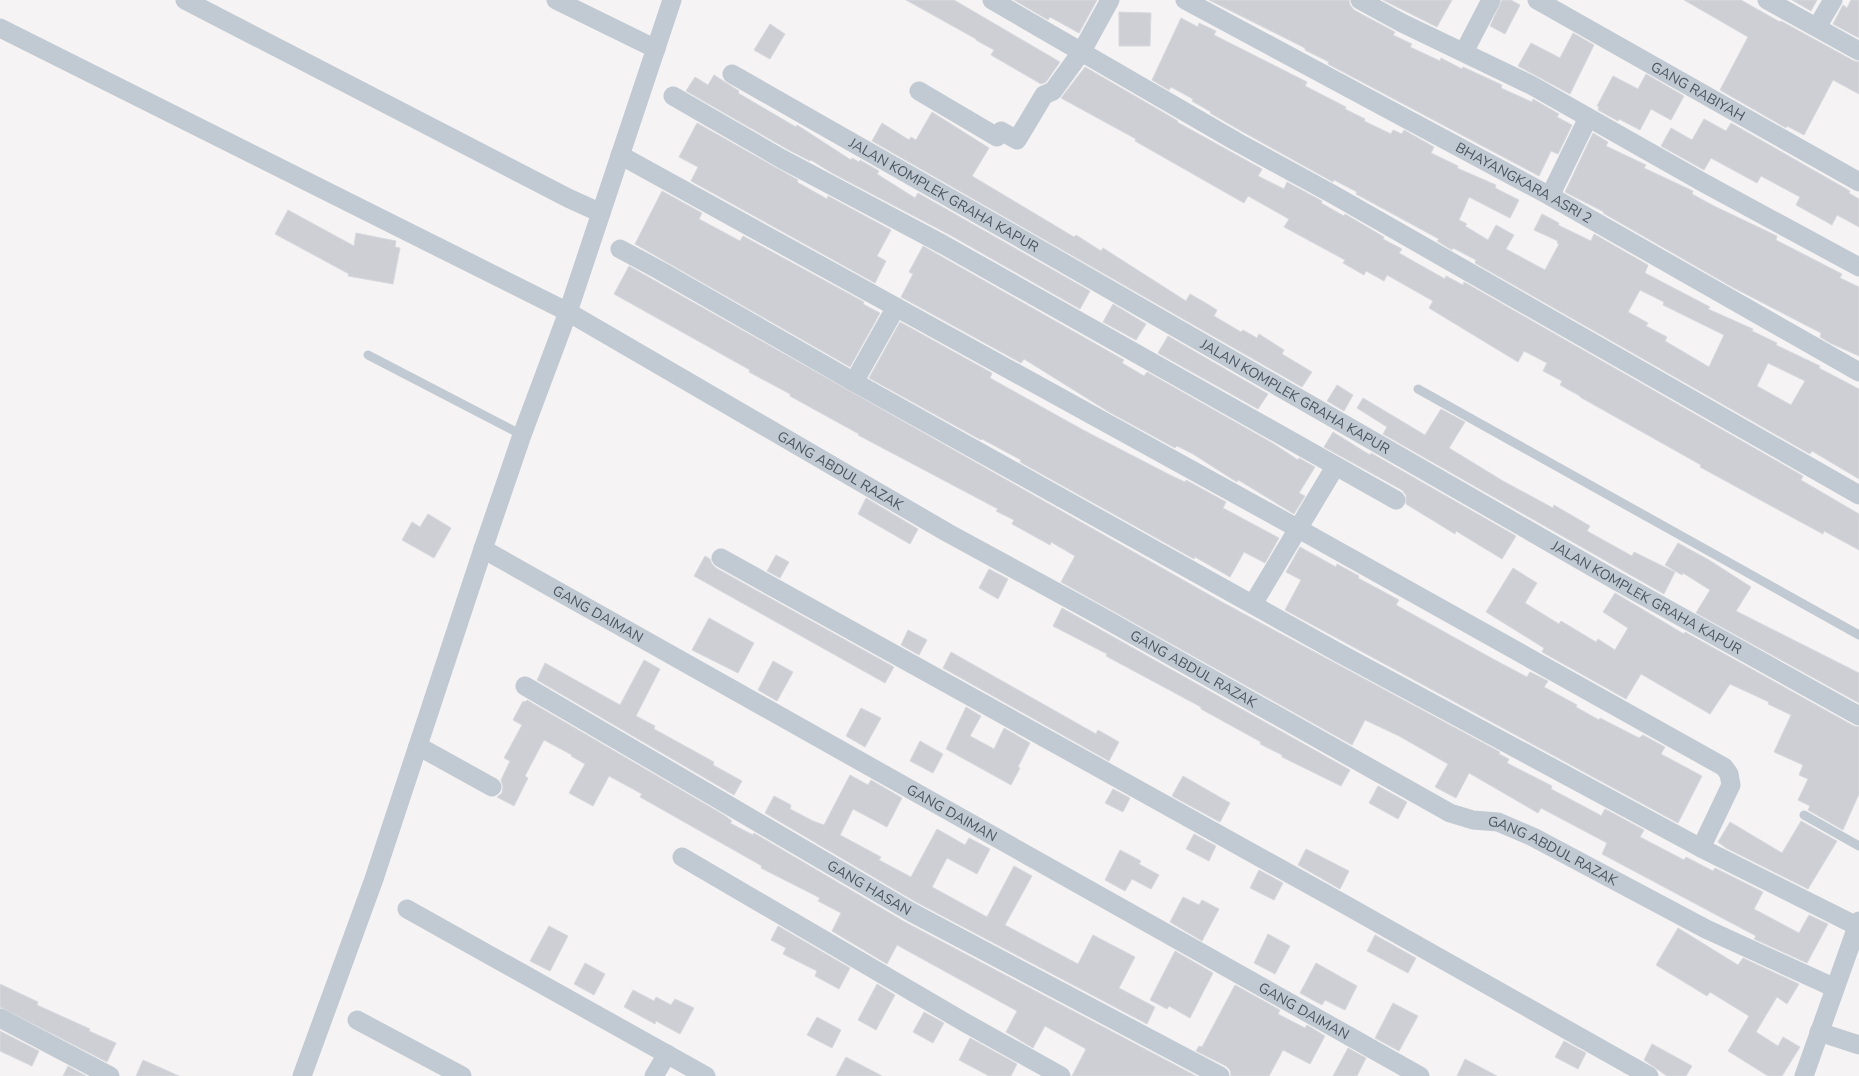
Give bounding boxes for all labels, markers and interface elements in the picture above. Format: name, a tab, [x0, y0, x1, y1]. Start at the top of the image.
street label: GANG RABIYAH	[1648, 57, 1749, 125]
street label: JALAN KOMPLEK GRAHA KAPUR	[845, 133, 1042, 256]
street label: BHAYANGKARA ASRI 2	[1452, 138, 1596, 228]
street label: JALAN KOMPLEK GRAHA KAPUR	[1196, 334, 1393, 458]
street label: GANG ABDUL RAZAK	[774, 426, 907, 514]
street label: JALAN KOMPLEK GRAHA KAPUR	[1547, 536, 1745, 658]
street label: GANG DAIMAN	[549, 581, 647, 647]
street label: GANG ABDUL RAZAK	[1127, 625, 1260, 712]
street label: GANG DAIMAN	[903, 780, 1001, 846]
street label: GANG ABDUL RAZAK	[1487, 812, 1621, 890]
street label: GANG HASAN	[824, 856, 915, 920]
street label: GANG DAIMAN	[1255, 978, 1353, 1044]

